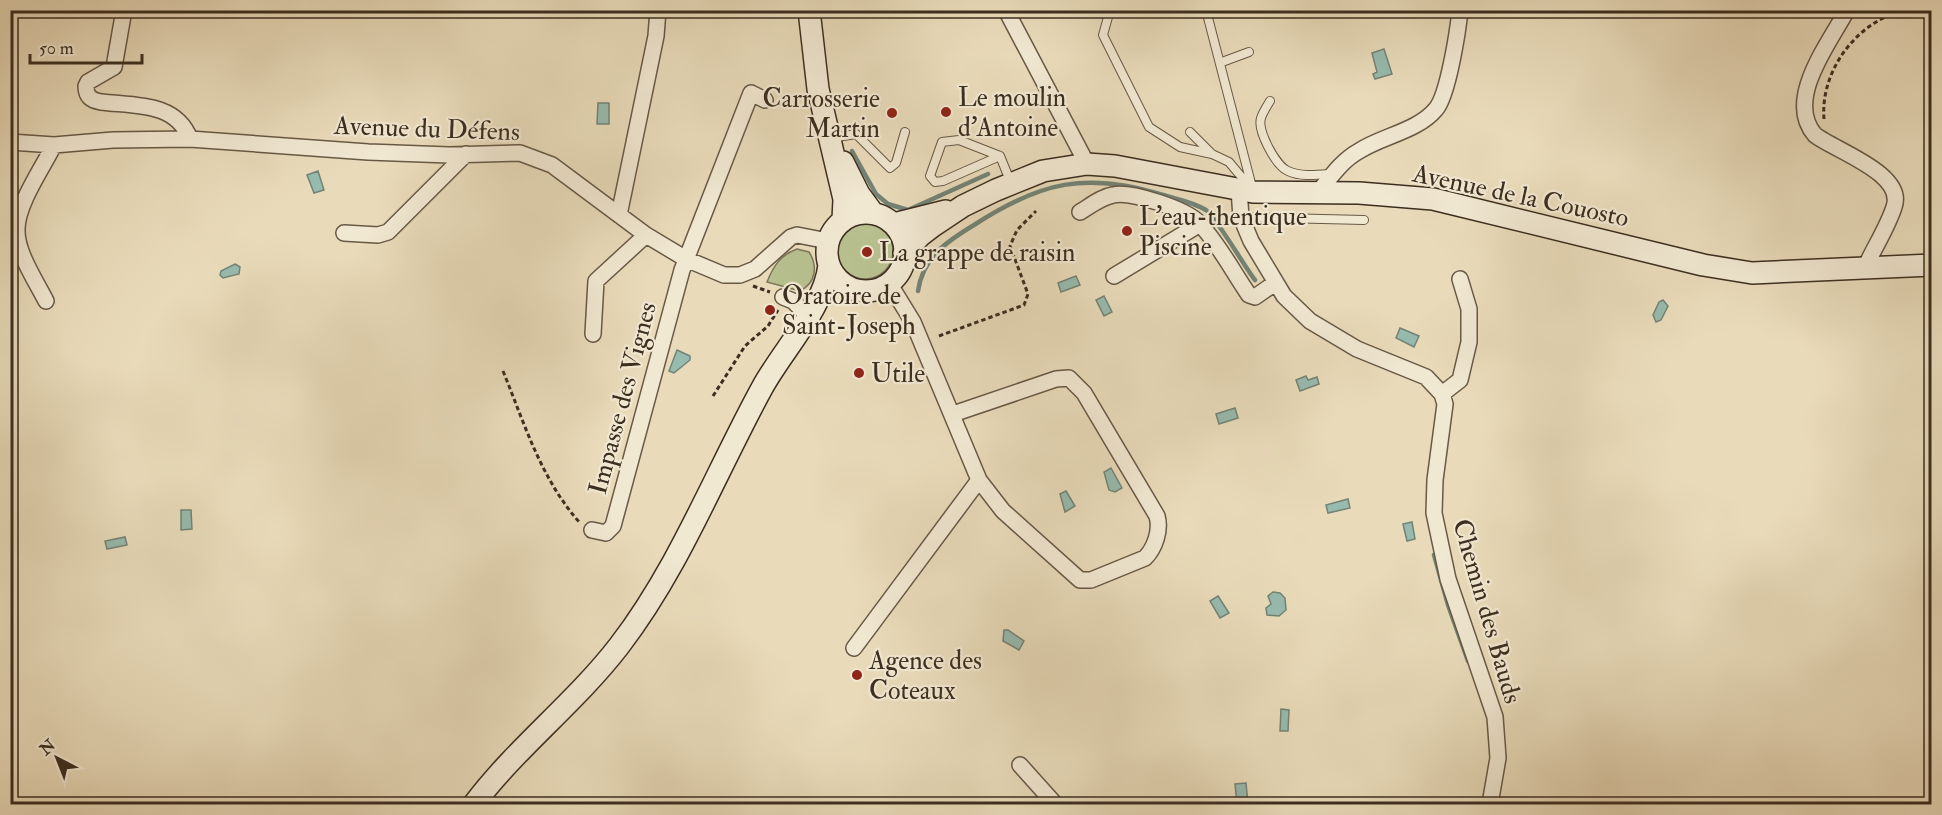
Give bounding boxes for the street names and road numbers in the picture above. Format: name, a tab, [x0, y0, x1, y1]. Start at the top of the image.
street label: Avenue du Défens	[332, 110, 521, 148]
street label: Avenue de la Couosto	[1409, 157, 1632, 234]
street label: Impasse des Vignes	[582, 298, 665, 498]
street label: Chemin des Bauds	[1445, 515, 1529, 707]

